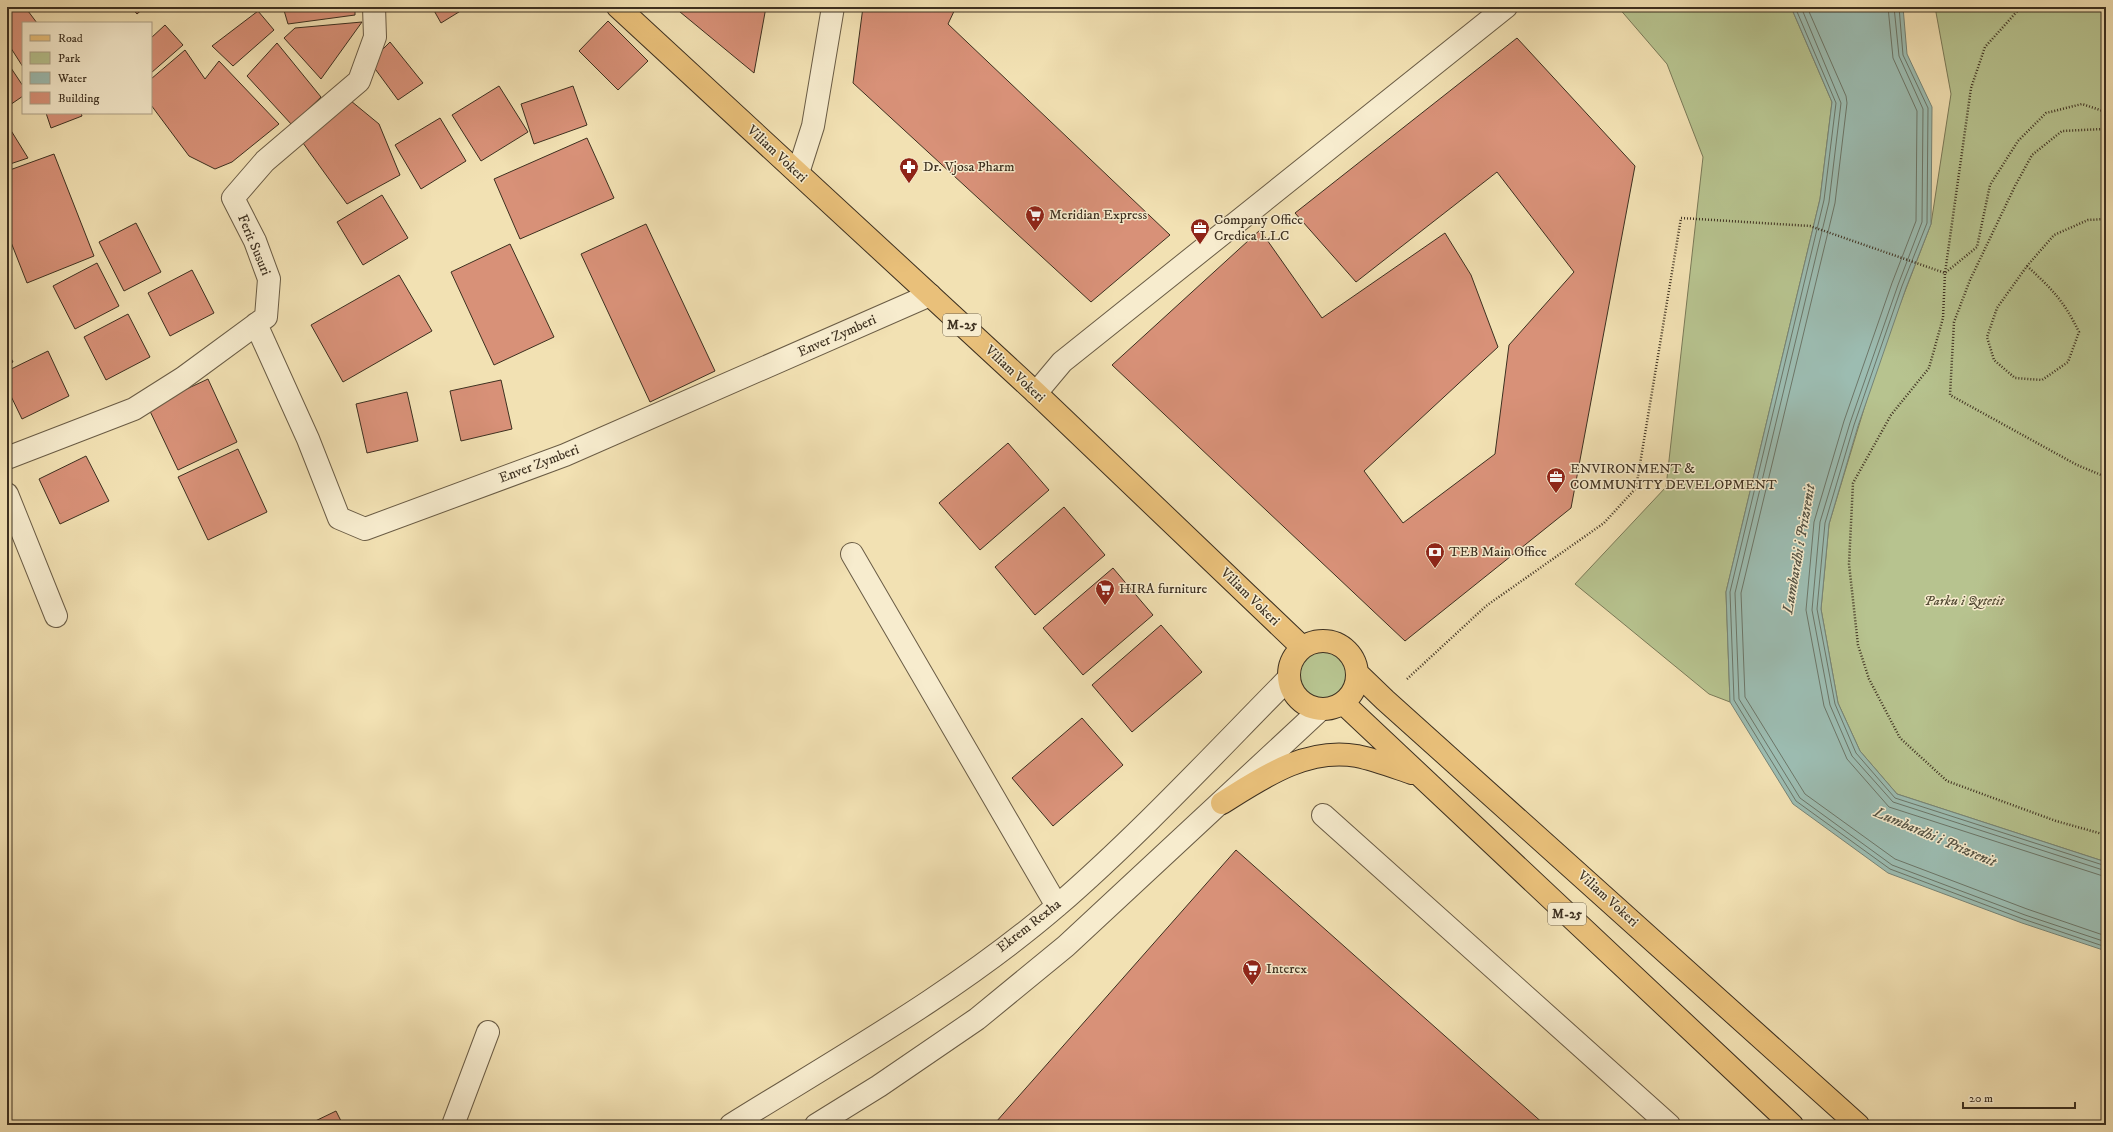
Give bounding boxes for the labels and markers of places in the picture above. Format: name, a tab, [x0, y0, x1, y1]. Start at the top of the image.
pharmacy icon: Dr. Vjosa Pharm	[898, 156, 920, 184]
place label: Dr. Vjosa Pharm	[923, 158, 1015, 176]
supermarket icon: Meridian Express	[1024, 204, 1046, 232]
place label: Meridian Express	[1049, 206, 1148, 224]
place label: Company Office Credica LLC	[1214, 211, 1303, 245]
office icon: Company Office Credica LLC	[1189, 217, 1211, 245]
place label: ENVIRONMENT & COMMUNITY DEVELOPMENT	[1570, 460, 1777, 494]
office icon: ENVIRONMENT & COMMUNITY DEVELOPMENT	[1545, 466, 1567, 494]
bank icon: TEB Main Office	[1424, 541, 1446, 569]
place label: TEB Main Office	[1449, 543, 1547, 561]
supermarket icon: HIRA furniture	[1094, 578, 1116, 606]
place label: HIRA furniture	[1119, 580, 1208, 598]
supermarket icon: Interex	[1241, 958, 1263, 986]
place label: Interex	[1266, 960, 1307, 978]

